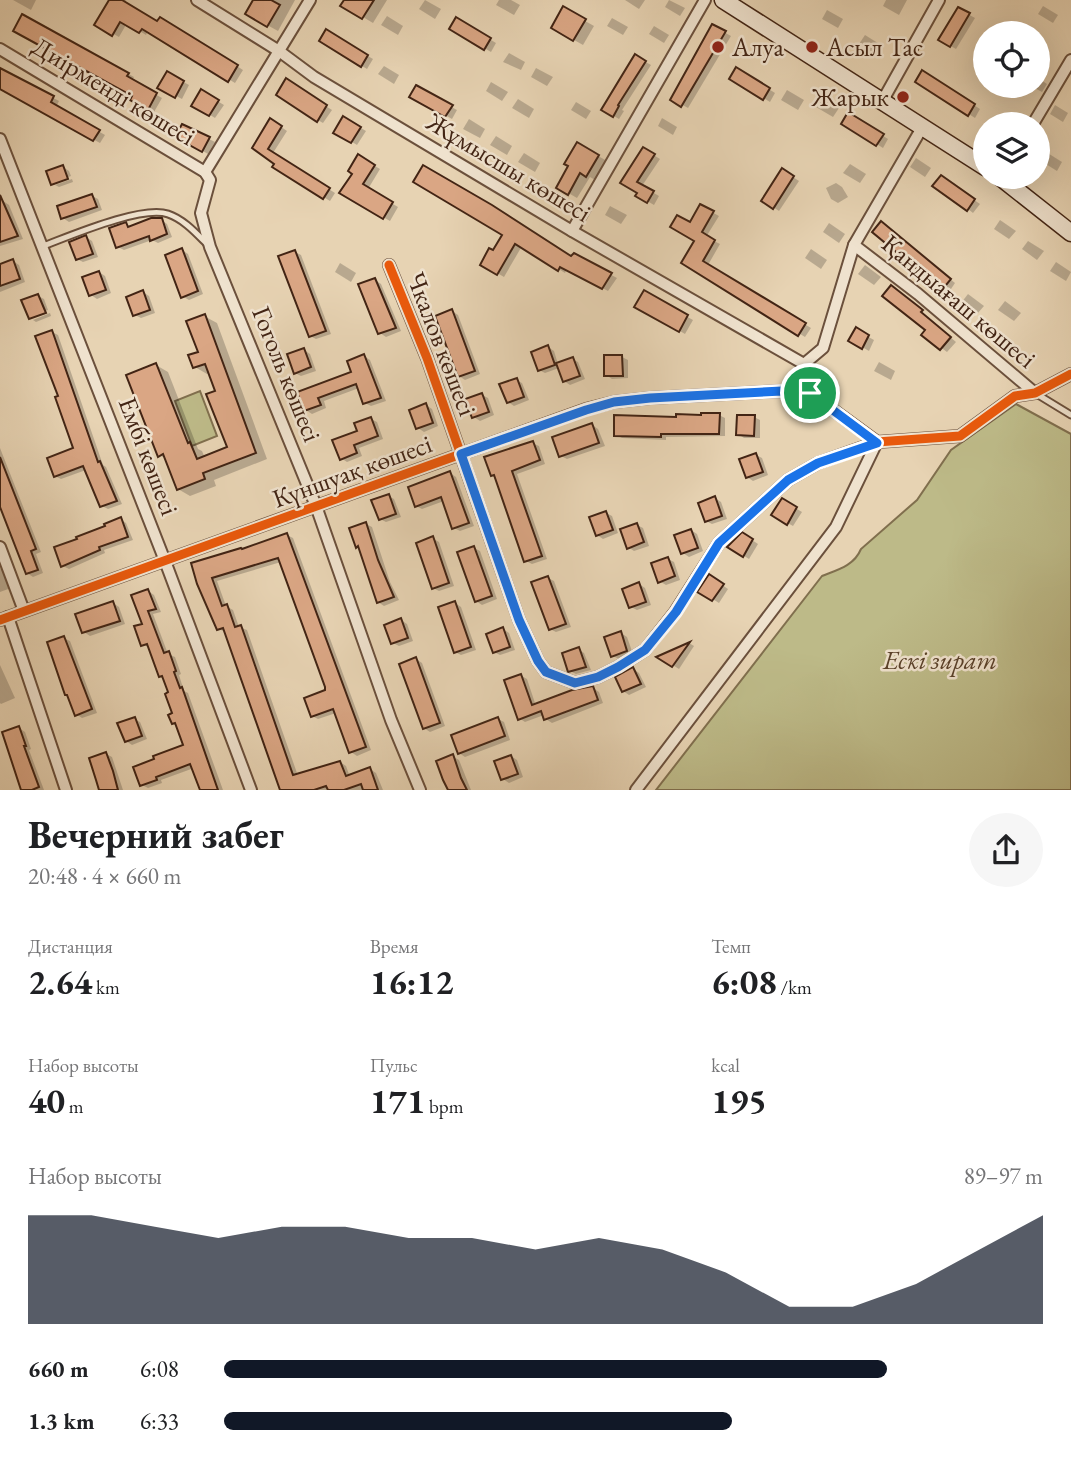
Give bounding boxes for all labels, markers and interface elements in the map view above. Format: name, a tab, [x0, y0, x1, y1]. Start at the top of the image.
map controls	[973, 21, 1050, 189]
button: locate	[973, 21, 1050, 98]
street label: Диірменді көшесі	[26, 29, 202, 153]
place label: Алуа	[731, 30, 784, 64]
place label: Асыл Тас	[825, 30, 923, 64]
marker: Алуа	[710, 39, 726, 55]
marker: Асыл Тас	[804, 39, 820, 55]
place label: Жарык	[810, 80, 890, 114]
marker: Жарык	[895, 89, 911, 105]
street label: Жұмысшы көшесі	[420, 104, 598, 230]
button: layers	[973, 112, 1050, 189]
street label: Қандыағаш көшесі	[875, 226, 1043, 376]
street label: Чкалов көшесі	[399, 267, 485, 421]
street label: Гоголь көшесі	[244, 301, 330, 447]
pin	[780, 363, 840, 423]
icon: arrive	[791, 374, 829, 412]
street label: Ембі көшесі	[111, 392, 187, 520]
street label: Күншуақ көшесі	[268, 426, 436, 516]
park label: Ескі зират	[882, 643, 997, 677]
text: Вечерний забег	[28, 810, 284, 859]
button: share	[969, 813, 1043, 887]
text: 20:48 · 4 × 660 m	[28, 861, 181, 891]
text: Дистанция	[28, 934, 113, 959]
text: Время	[370, 934, 418, 959]
text: Темп	[711, 934, 751, 959]
text: 2.64	[28, 959, 92, 1004]
text: 16:12	[370, 959, 454, 1004]
text: 6:08	[711, 959, 777, 1004]
text: km	[92, 975, 120, 1000]
text: /km	[777, 975, 812, 1000]
text: Набор высоты	[28, 1053, 139, 1078]
text: Пульс	[370, 1053, 418, 1078]
text: kcal	[711, 1053, 740, 1078]
text: 40	[28, 1078, 65, 1123]
text: 171	[370, 1078, 425, 1123]
text: 195	[711, 1078, 767, 1123]
text: m	[65, 1094, 84, 1119]
text: bpm	[425, 1094, 463, 1119]
text: Набор высоты	[28, 1161, 162, 1191]
text: 89–97 m	[964, 1161, 1043, 1191]
text: 660 m	[28, 1354, 89, 1384]
text: 6:08	[140, 1354, 179, 1384]
text: 1.3 km	[28, 1406, 95, 1436]
text: 6:33	[140, 1406, 179, 1436]

